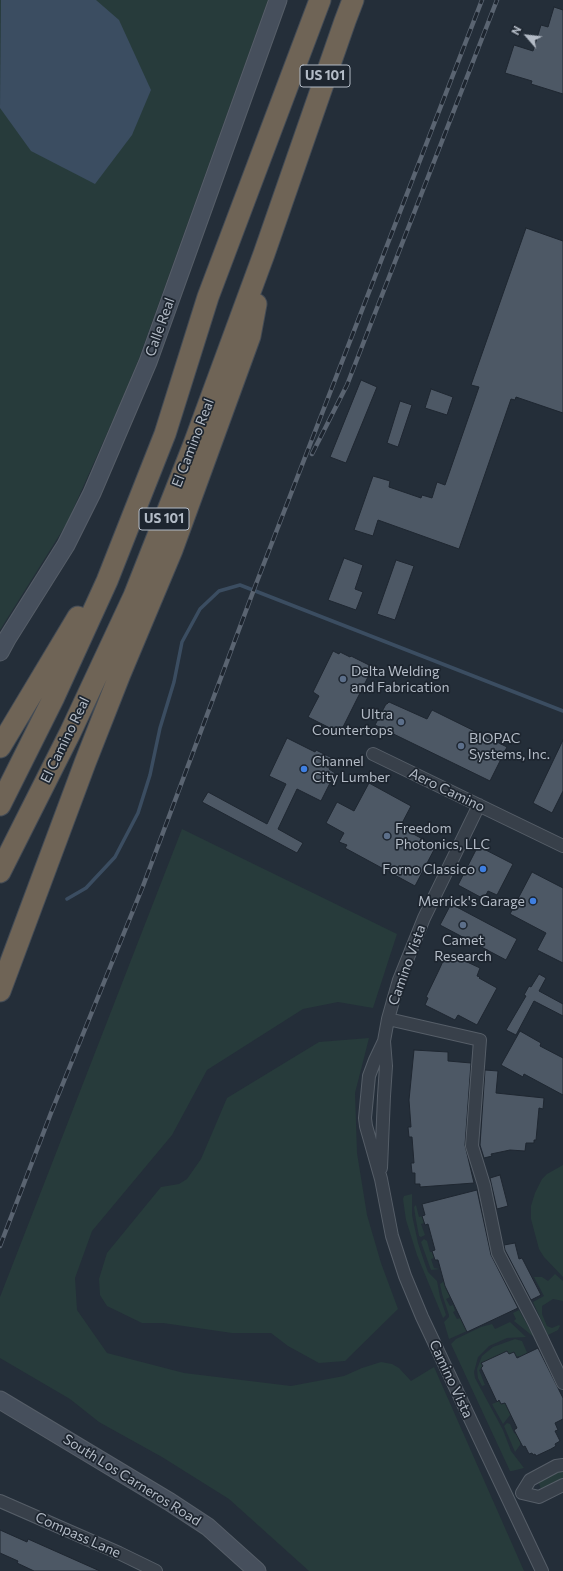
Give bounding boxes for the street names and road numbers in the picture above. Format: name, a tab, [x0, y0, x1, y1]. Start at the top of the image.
road number: US 101	[300, 65, 350, 87]
street label: Calle Real	[142, 295, 178, 359]
street label: El Camino Real	[168, 396, 218, 490]
road number: US 101	[139, 508, 189, 530]
street label: El Camino Real	[37, 694, 93, 786]
street label: Aero Camino	[406, 764, 488, 816]
street label: Camino Vista	[385, 922, 429, 1008]
street label: Camino Vista	[426, 1337, 476, 1421]
street label: South Los Carneros Road	[60, 1431, 204, 1529]
street label: Compass Lane	[33, 1509, 123, 1561]

